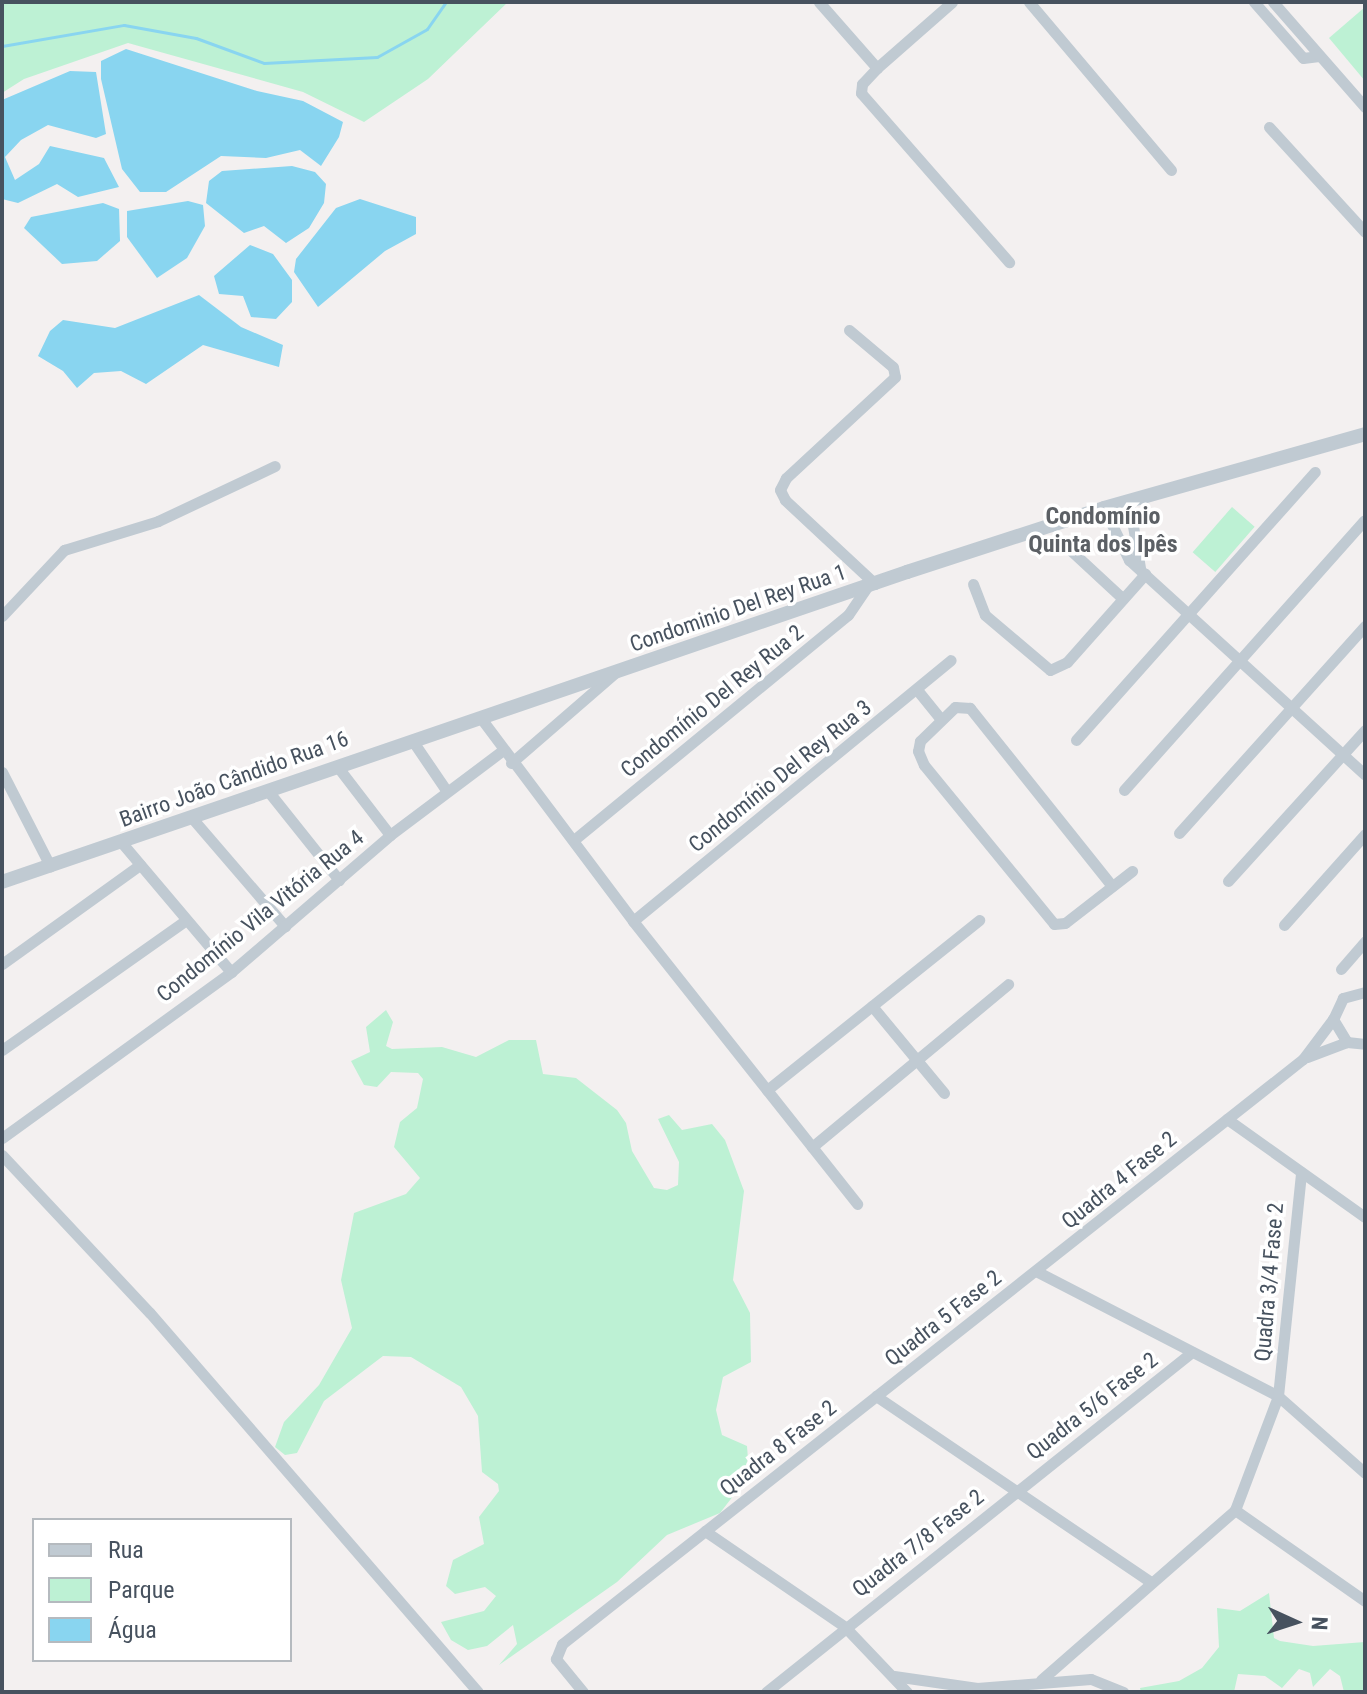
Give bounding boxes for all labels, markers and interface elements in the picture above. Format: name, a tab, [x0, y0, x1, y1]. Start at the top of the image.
district label: Condomínio Quinta dos Ipês	[1028, 503, 1178, 559]
street label: Condominio Del Rey Rua 1	[626, 559, 850, 657]
street label: Condomínio Del Rey Rua 2	[615, 619, 809, 783]
street label: Condomínio Del Rey Rua 3	[683, 694, 877, 858]
street label: Bairro João Cândido Rua 16	[116, 725, 352, 833]
street label: Condomínio Vila Vitória Rua 4	[151, 824, 369, 1008]
street label: Quadra 4 Fase 2	[1056, 1126, 1182, 1234]
street label: Quadra 3/4 Fase 2	[1249, 1202, 1289, 1362]
street label: Quadra 5 Fase 2	[880, 1264, 1006, 1372]
street label: Quadra 5/6 Fase 2	[1021, 1347, 1163, 1465]
street label: Quadra 8 Fase 2	[715, 1394, 841, 1502]
street label: Quadra 7/8 Fase 2	[847, 1484, 989, 1602]
legend	[32, 1518, 292, 1662]
text: Rua	[108, 1536, 144, 1564]
text: Parque	[108, 1576, 175, 1604]
north arrow	[1255, 1582, 1335, 1662]
text: Água	[108, 1616, 157, 1644]
text: N	[1307, 1616, 1332, 1631]

